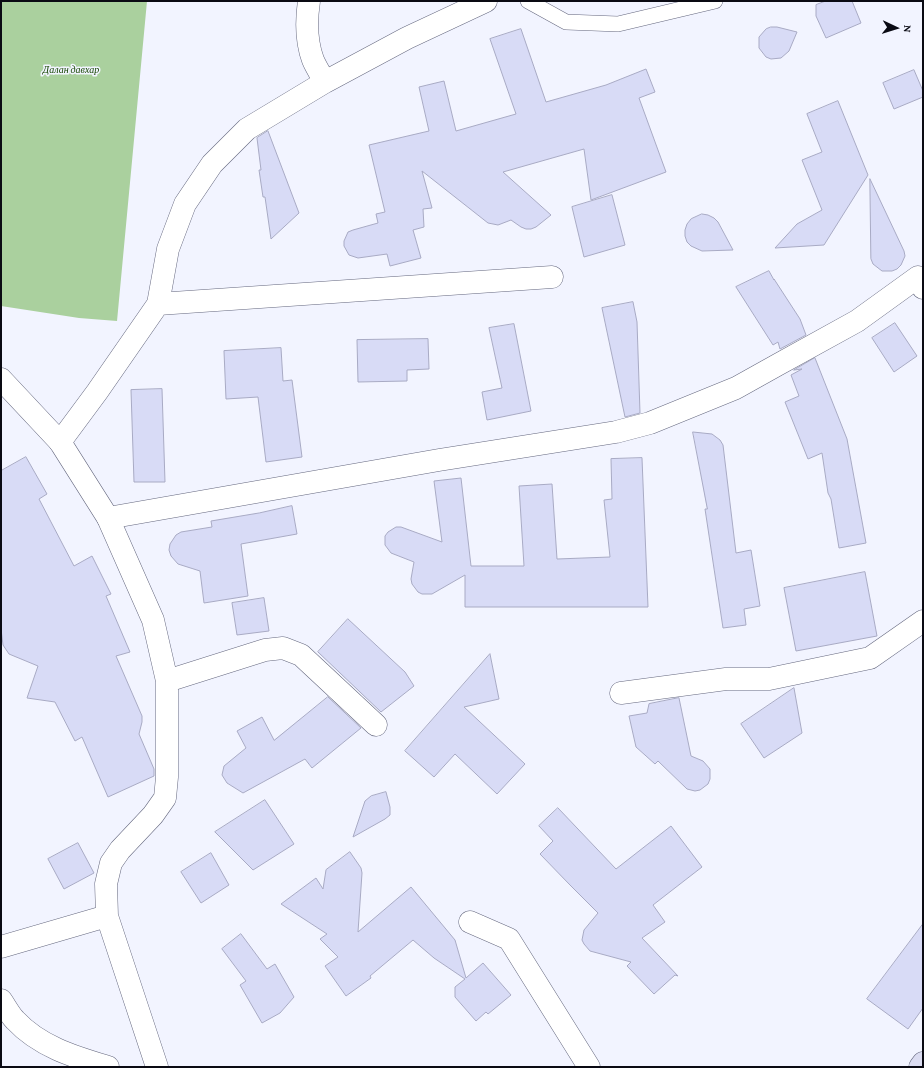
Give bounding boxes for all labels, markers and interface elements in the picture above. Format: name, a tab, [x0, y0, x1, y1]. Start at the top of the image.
north arrow	[876, 8, 916, 48]
text: N	[902, 25, 914, 33]
park label: Далан давхар	[43, 64, 99, 76]

